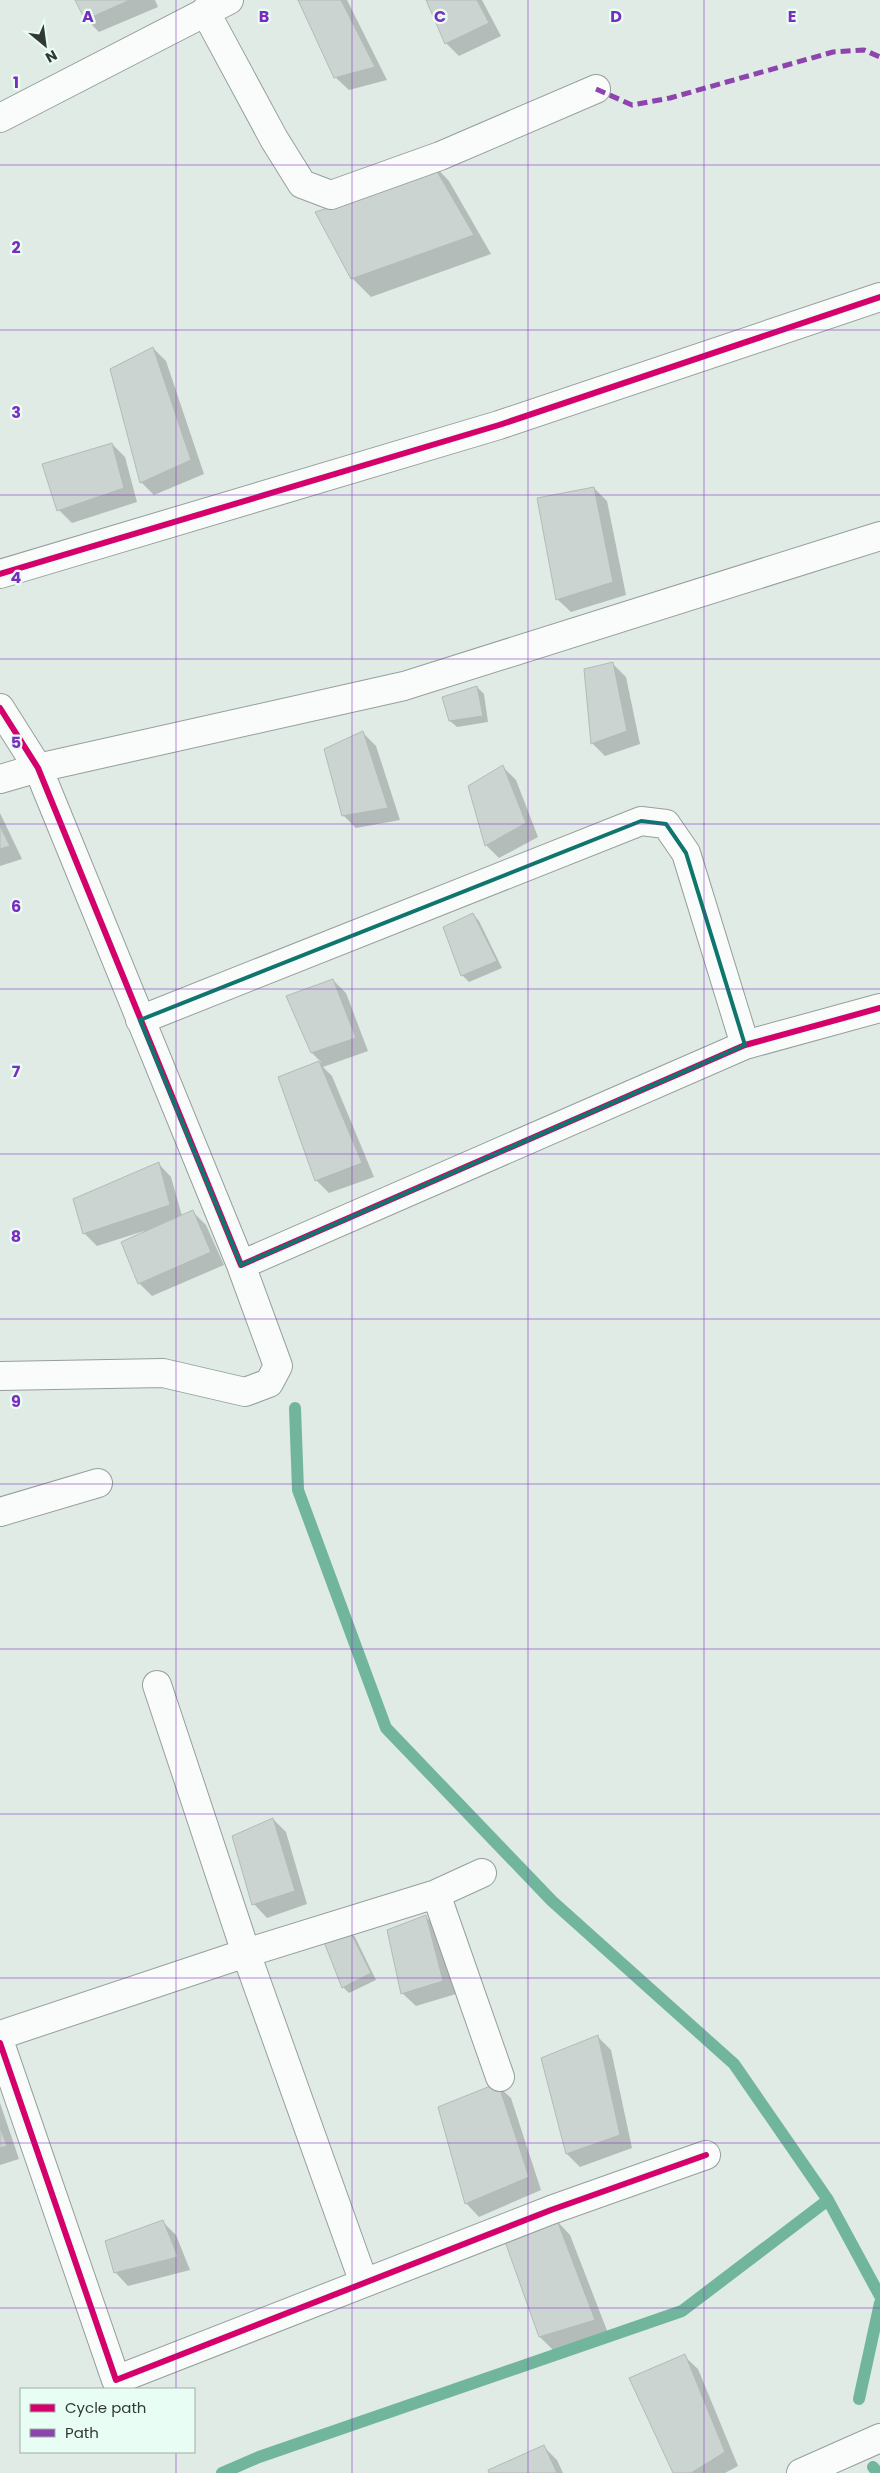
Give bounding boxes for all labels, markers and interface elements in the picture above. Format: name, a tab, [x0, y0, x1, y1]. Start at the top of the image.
text: A	[82, 5, 94, 28]
text: B	[259, 5, 269, 28]
text: C	[434, 5, 446, 28]
text: D	[610, 5, 622, 28]
text: E	[788, 5, 796, 28]
north arrow	[20, 20, 70, 70]
text: N	[42, 45, 61, 68]
text: 1	[13, 71, 19, 94]
text: 2	[11, 236, 21, 259]
text: 3	[11, 401, 21, 424]
text: 4	[11, 566, 22, 589]
text: 5	[11, 731, 21, 754]
text: 6	[11, 895, 21, 918]
text: 7	[12, 1060, 21, 1083]
text: 8	[11, 1225, 21, 1248]
text: 9	[11, 1390, 21, 1413]
legend	[20, 2388, 195, 2453]
text: Cycle path	[65, 2397, 146, 2418]
text: Path	[65, 2422, 99, 2443]

